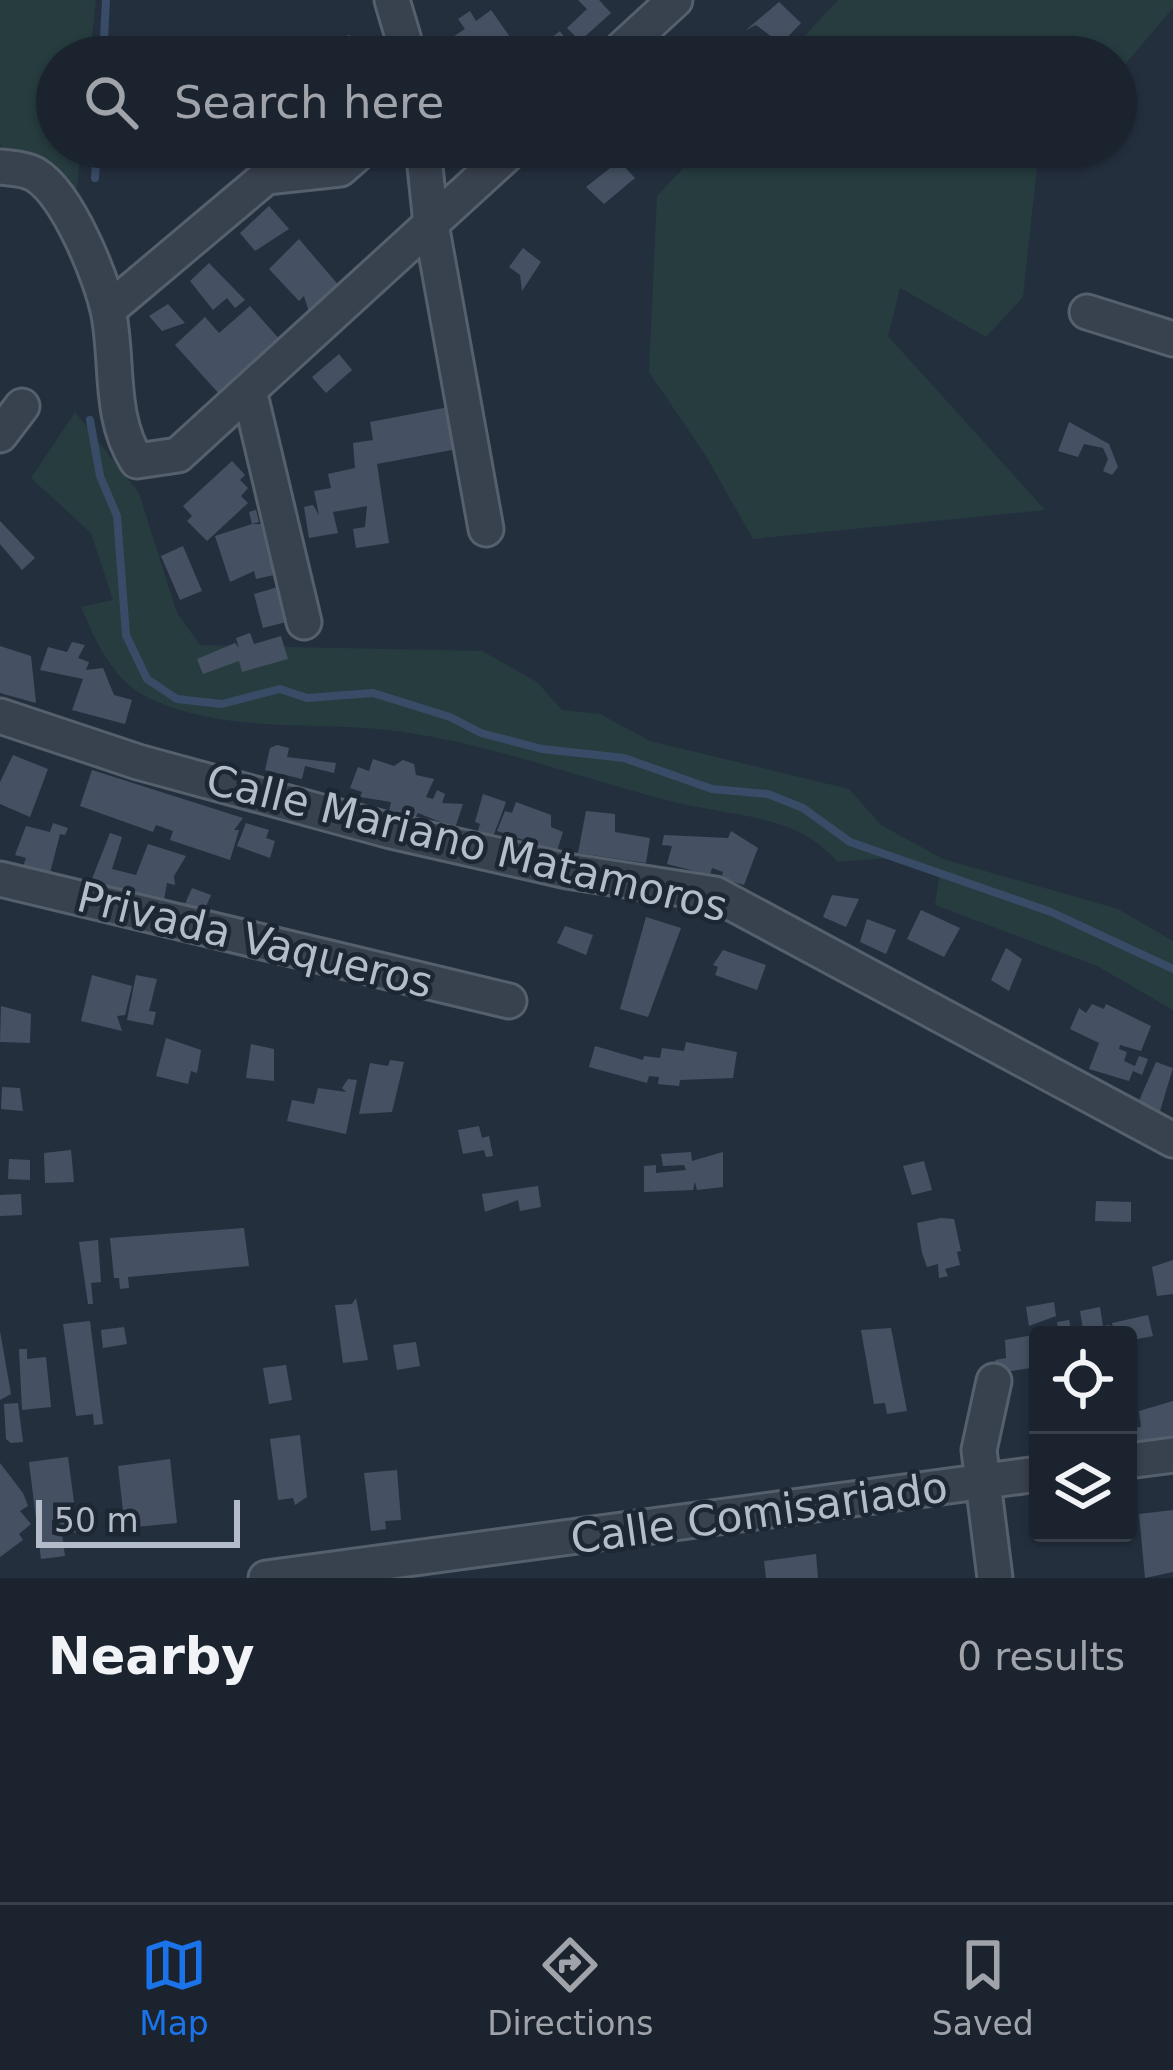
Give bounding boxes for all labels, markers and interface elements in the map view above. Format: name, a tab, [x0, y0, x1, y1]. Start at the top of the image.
search box	[36, 36, 1137, 168]
icon: search	[78, 69, 144, 135]
text: Search here	[174, 76, 444, 129]
street label: Calle Mariano Matamoros	[202, 755, 732, 931]
street label: Privada Vaqueros	[72, 872, 438, 1008]
map controls	[1029, 1326, 1137, 1542]
button: locate	[1029, 1326, 1137, 1434]
button: layers	[1029, 1434, 1137, 1542]
street label: Calle Comisariado	[568, 1462, 950, 1564]
scale bar	[36, 1494, 240, 1547]
text: 50 m	[54, 1501, 139, 1540]
text: Nearby	[48, 1627, 255, 1686]
text: 0 results	[957, 1634, 1125, 1679]
tab: Map	[139, 1932, 209, 2043]
tab: Directions	[487, 1932, 653, 2043]
tab: Saved	[932, 1932, 1034, 2043]

